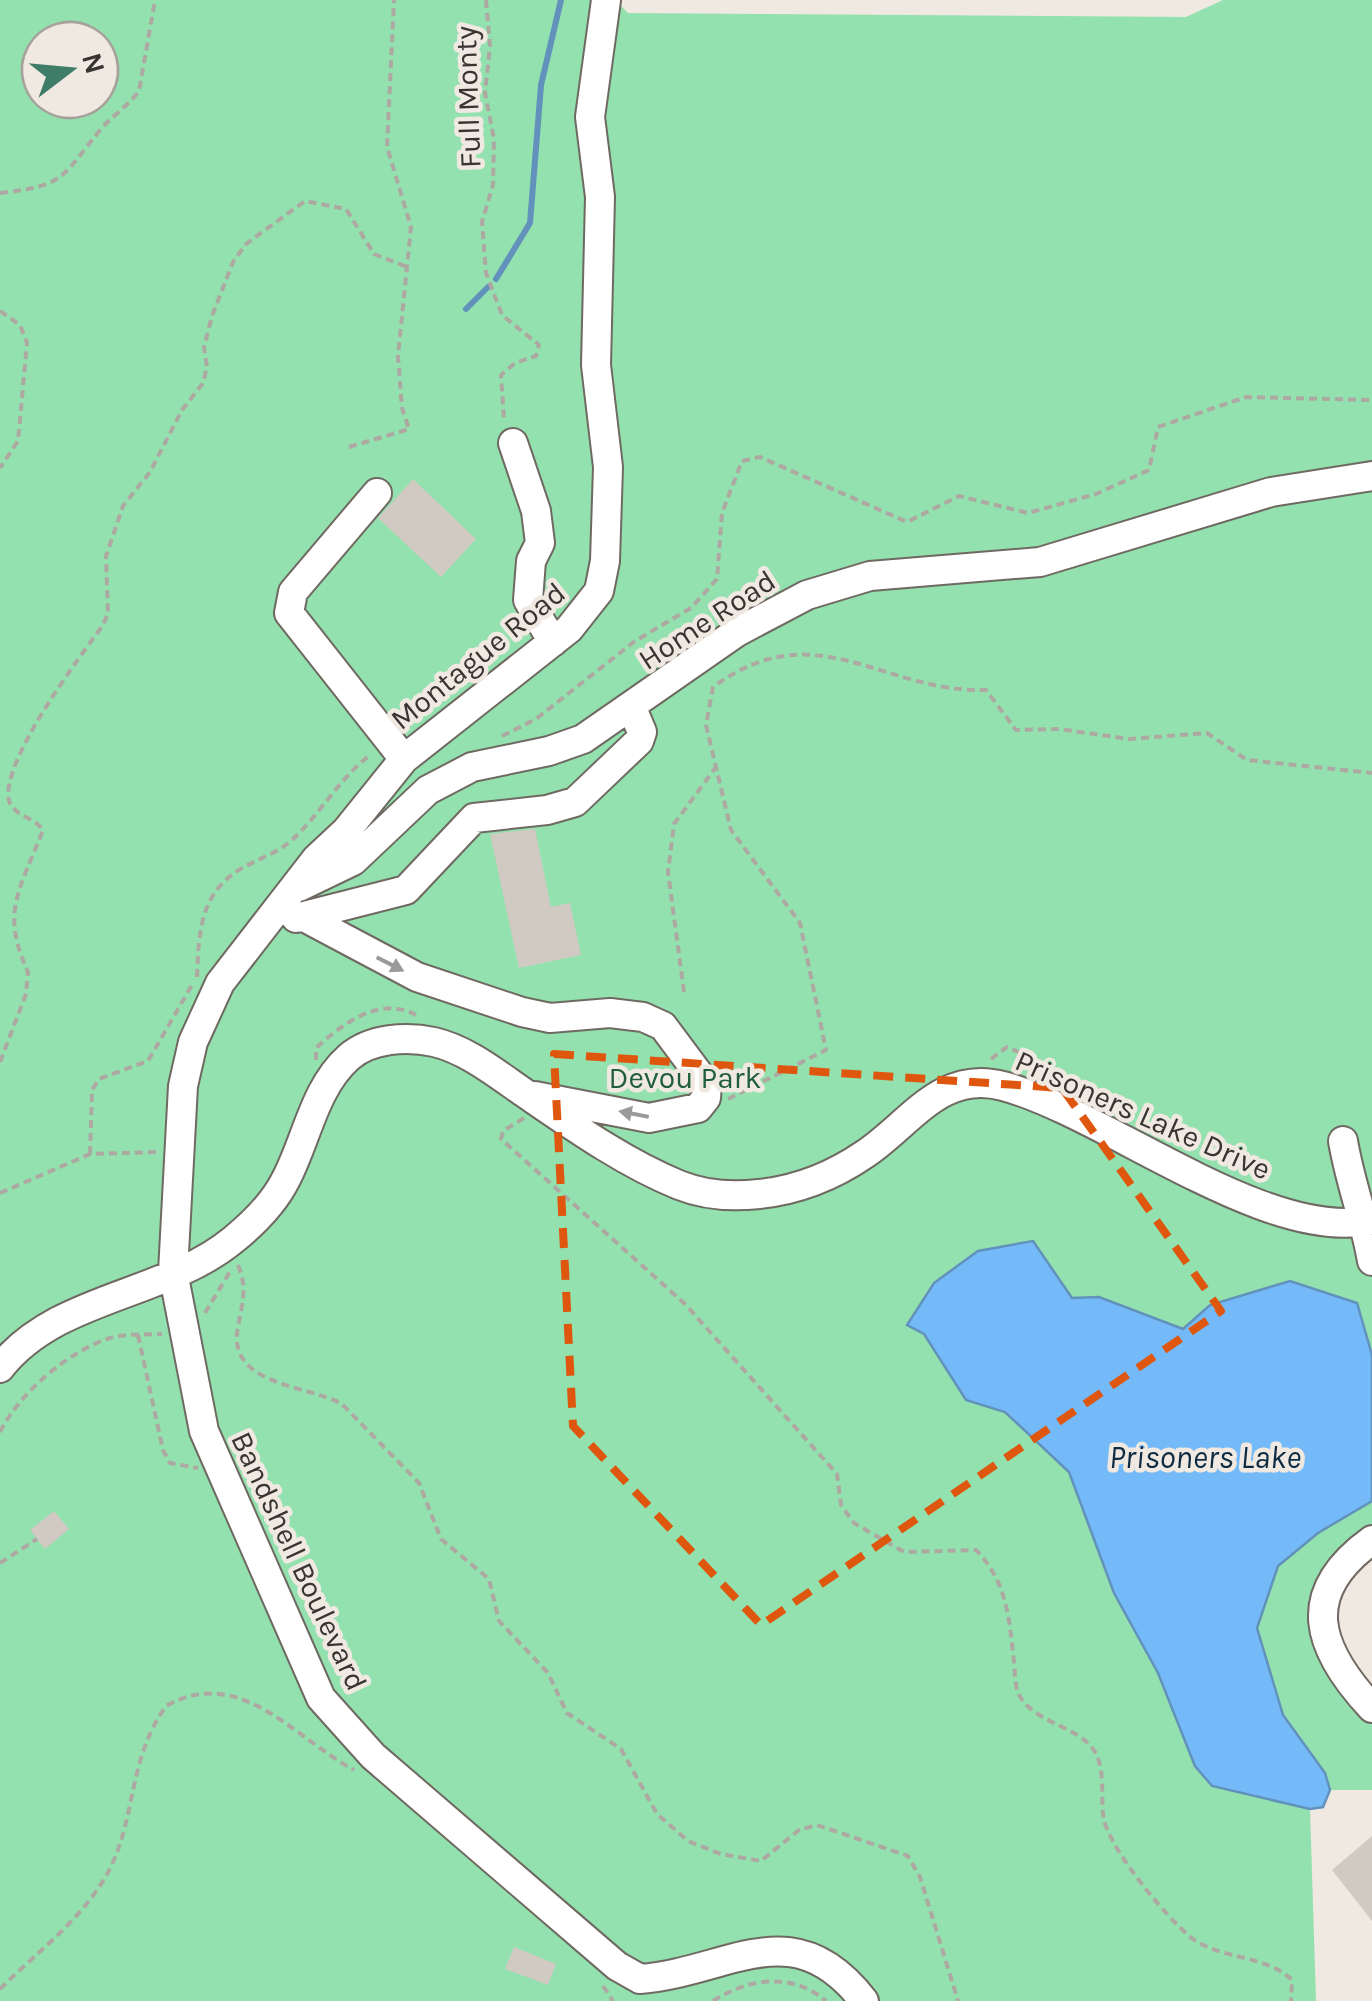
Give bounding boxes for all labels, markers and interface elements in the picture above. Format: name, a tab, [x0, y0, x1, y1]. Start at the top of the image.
north arrow	[20, 20, 120, 120]
street label: Full Monty	[448, 25, 488, 169]
text: N	[75, 49, 112, 77]
street label: Home Road	[632, 562, 782, 678]
street label: Montague Road	[383, 575, 573, 737]
one-way arrow	[375, 955, 404, 972]
street label: Prisoners Lake Drive	[1010, 1042, 1276, 1188]
park label: Devou Park	[609, 1060, 761, 1096]
one-way arrow	[618, 1106, 649, 1121]
street label: Bandshell Boulevard	[223, 1426, 375, 1696]
water label: Prisoners Lake	[1109, 1439, 1301, 1476]

